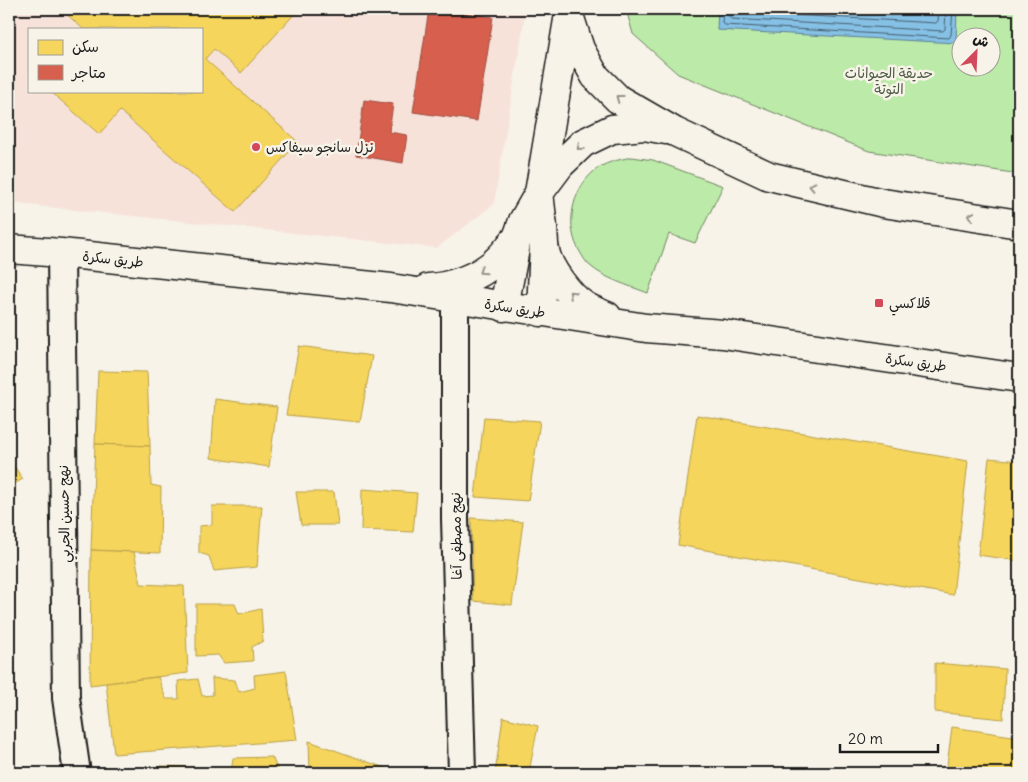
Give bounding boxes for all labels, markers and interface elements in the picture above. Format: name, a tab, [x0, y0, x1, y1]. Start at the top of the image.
legend	[28, 28, 202, 92]
north arrow	[950, 28, 1000, 78]
text: ش	[971, 29, 992, 51]
text: سكن	[72, 37, 99, 56]
text: متاجر	[70, 63, 106, 82]
park label: حديقة الحيوانات التوتة	[845, 64, 933, 98]
one-way arrow	[615, 95, 625, 104]
place label: نزل سانجو سيفاكس	[266, 138, 373, 156]
marker: نزل سانجو سيفاكس	[250, 141, 262, 153]
one-way arrow	[577, 142, 586, 150]
one-way arrow	[807, 181, 816, 192]
one-way arrow	[967, 212, 975, 222]
street label: طريق سكرة	[81, 247, 145, 271]
one-way arrow	[478, 264, 487, 274]
one-way arrow	[568, 291, 577, 300]
street label: طريق سكرة	[483, 294, 547, 322]
place label: قلاكسي	[889, 294, 931, 316]
marker: قلاكسي	[873, 297, 885, 309]
street label: طريق سكرة	[884, 349, 948, 375]
street label: نهج حسين الجربي	[54, 465, 78, 563]
street label: نهج مصطفى آغا	[446, 492, 467, 580]
scale bar	[840, 722, 938, 754]
text: 20 m	[848, 729, 883, 748]

